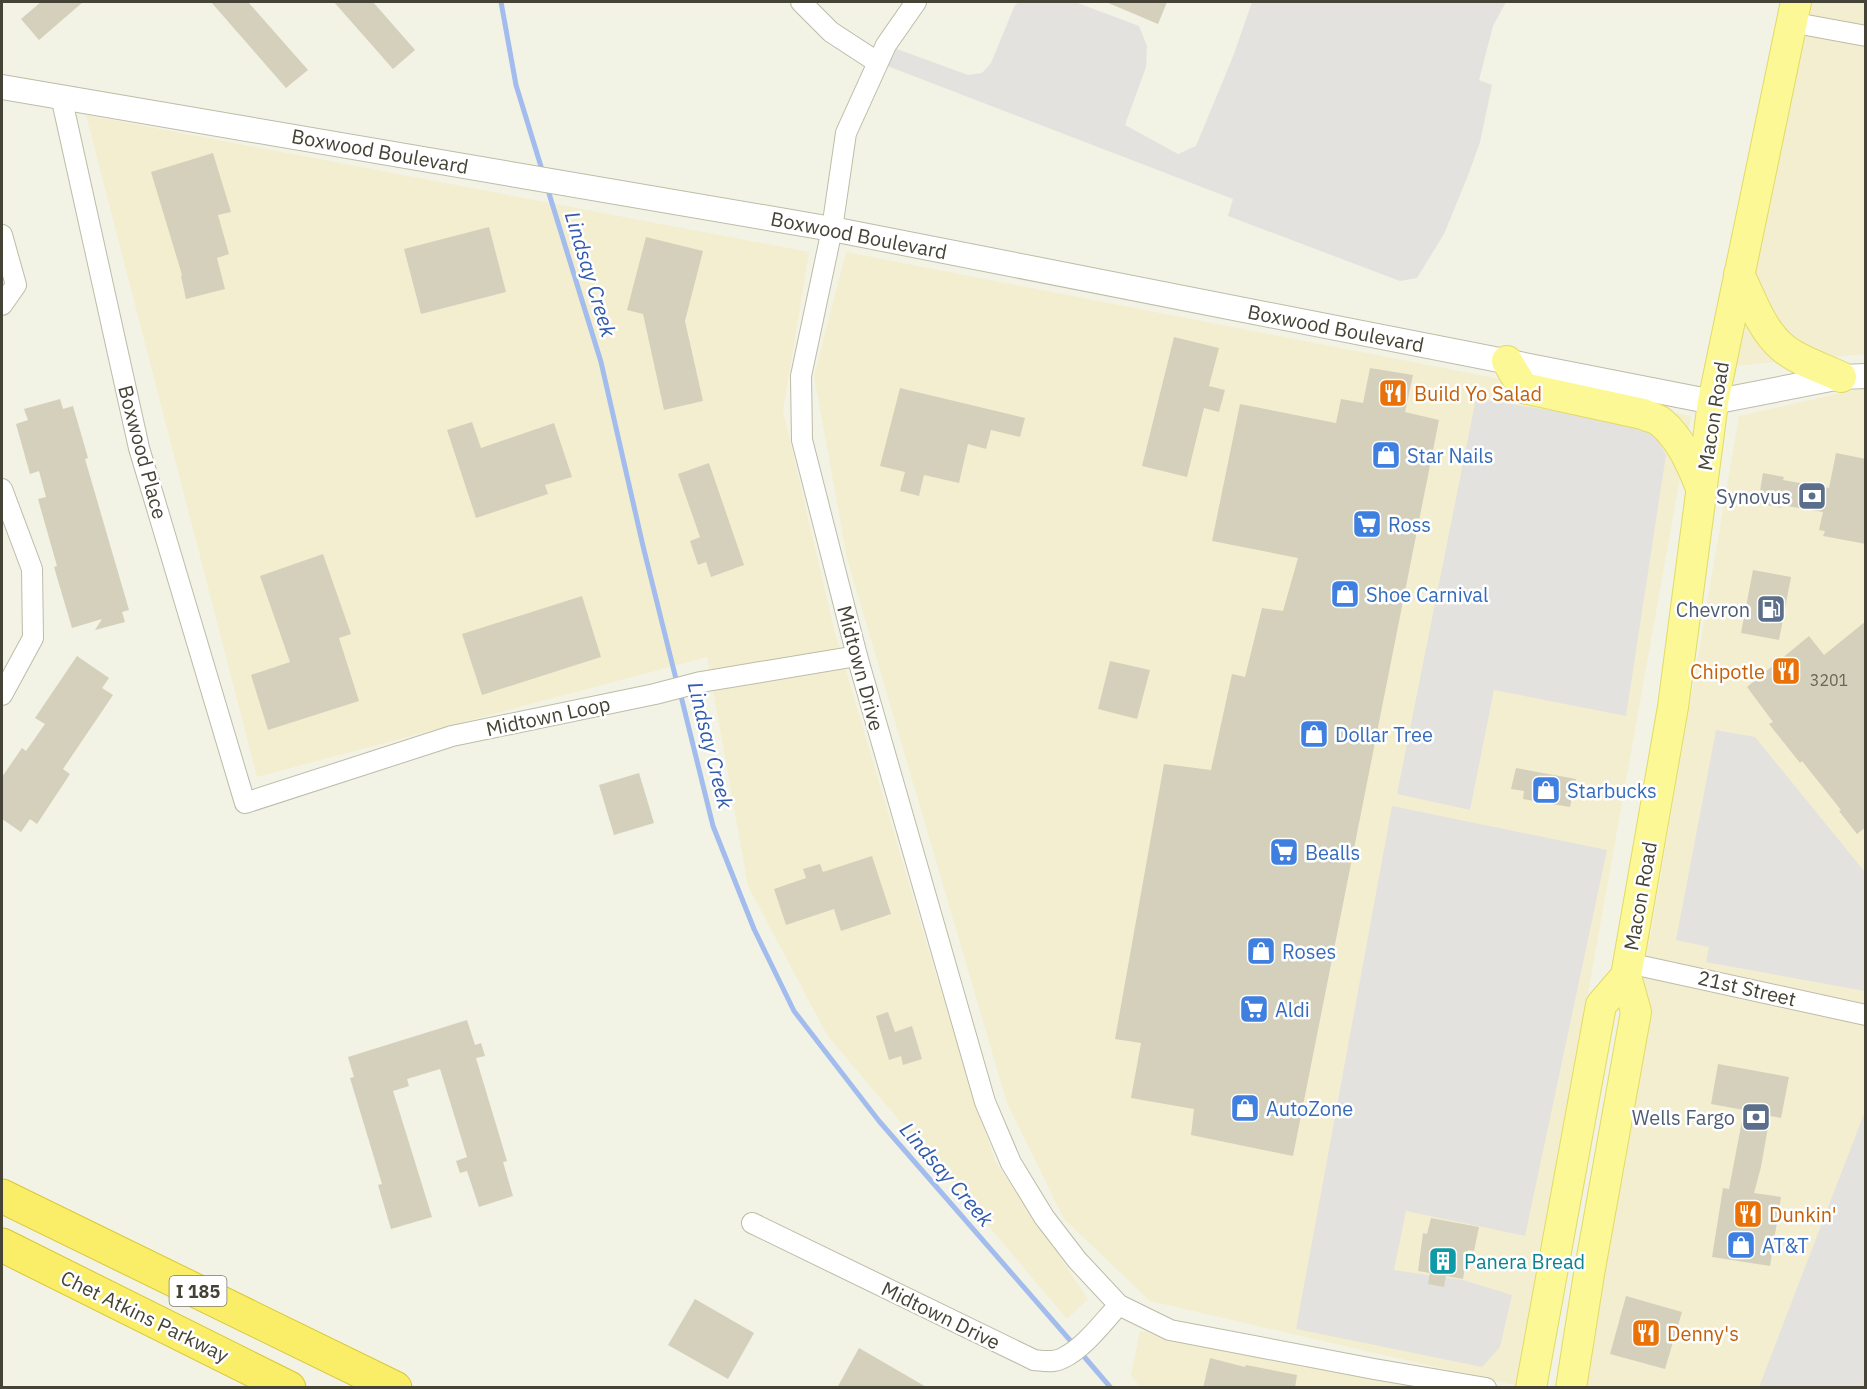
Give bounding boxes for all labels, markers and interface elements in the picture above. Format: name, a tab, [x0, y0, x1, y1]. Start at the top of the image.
street label: Boxwood Boulevard	[289, 122, 471, 180]
street label: Boxwood Boulevard	[768, 205, 950, 265]
water label: Lindsay Creek	[559, 208, 624, 341]
street label: Boxwood Boulevard	[1245, 298, 1427, 358]
street label: Macon Road	[1691, 360, 1735, 472]
restaurant icon: Build Yo Salad	[1377, 377, 1409, 409]
place label: Build Yo Salad	[1414, 380, 1542, 407]
street label: Boxwood Place	[112, 382, 174, 522]
shop icon: Star Nails	[1370, 439, 1402, 471]
place label: Star Nails	[1407, 442, 1493, 469]
bank icon: Synovus	[1796, 480, 1828, 512]
place label: Synovus	[1716, 483, 1791, 510]
supermarket icon: Ross	[1351, 508, 1383, 540]
place label: Ross	[1388, 511, 1431, 538]
shop icon: Shoe Carnival	[1329, 578, 1361, 610]
place label: Shoe Carnival	[1366, 581, 1488, 608]
fuel station icon: Chevron	[1755, 593, 1787, 625]
place label: Chevron	[1676, 596, 1750, 623]
street label: Midtown Drive	[831, 602, 891, 734]
restaurant icon: Chipotle	[1770, 655, 1802, 687]
place label: Chipotle	[1690, 658, 1765, 685]
house number: 3201	[1810, 670, 1848, 690]
water label: Lindsay Creek	[682, 679, 741, 812]
street label: Midtown Loop	[484, 690, 612, 742]
shop icon: Dollar Tree	[1298, 718, 1330, 750]
place label: Dollar Tree	[1335, 721, 1433, 748]
shop icon: Starbucks	[1530, 774, 1562, 806]
place label: Starbucks	[1567, 777, 1657, 804]
supermarket icon: Bealls	[1268, 836, 1300, 868]
place label: Bealls	[1305, 839, 1360, 866]
street label: Macon Road	[1617, 839, 1663, 953]
shop icon: Roses	[1245, 935, 1277, 967]
place label: Roses	[1282, 938, 1336, 965]
street label: 21st Street	[1695, 964, 1799, 1012]
supermarket icon: Aldi	[1238, 993, 1270, 1025]
place label: Aldi	[1275, 996, 1310, 1023]
shop icon: AutoZone	[1229, 1092, 1261, 1124]
place label: AutoZone	[1266, 1095, 1353, 1122]
bank icon: Wells Fargo	[1740, 1101, 1772, 1133]
place label: Wells Fargo	[1632, 1104, 1735, 1131]
water label: Lindsay Creek	[894, 1116, 1001, 1233]
restaurant icon: Dunkin'	[1732, 1198, 1764, 1230]
place label: Dunkin'	[1769, 1201, 1837, 1228]
shop icon: AT&T	[1725, 1229, 1757, 1261]
place label: AT&T	[1762, 1232, 1809, 1259]
building icon: Panera Bread	[1427, 1245, 1459, 1277]
place label: Panera Bread	[1464, 1248, 1585, 1275]
street label: Chet Atkins Parkway	[56, 1264, 234, 1368]
street label: Midtown Drive	[877, 1275, 1005, 1355]
road number: I 185	[170, 1276, 226, 1306]
restaurant icon: Denny's	[1630, 1317, 1662, 1349]
place label: Denny's	[1667, 1320, 1739, 1347]

